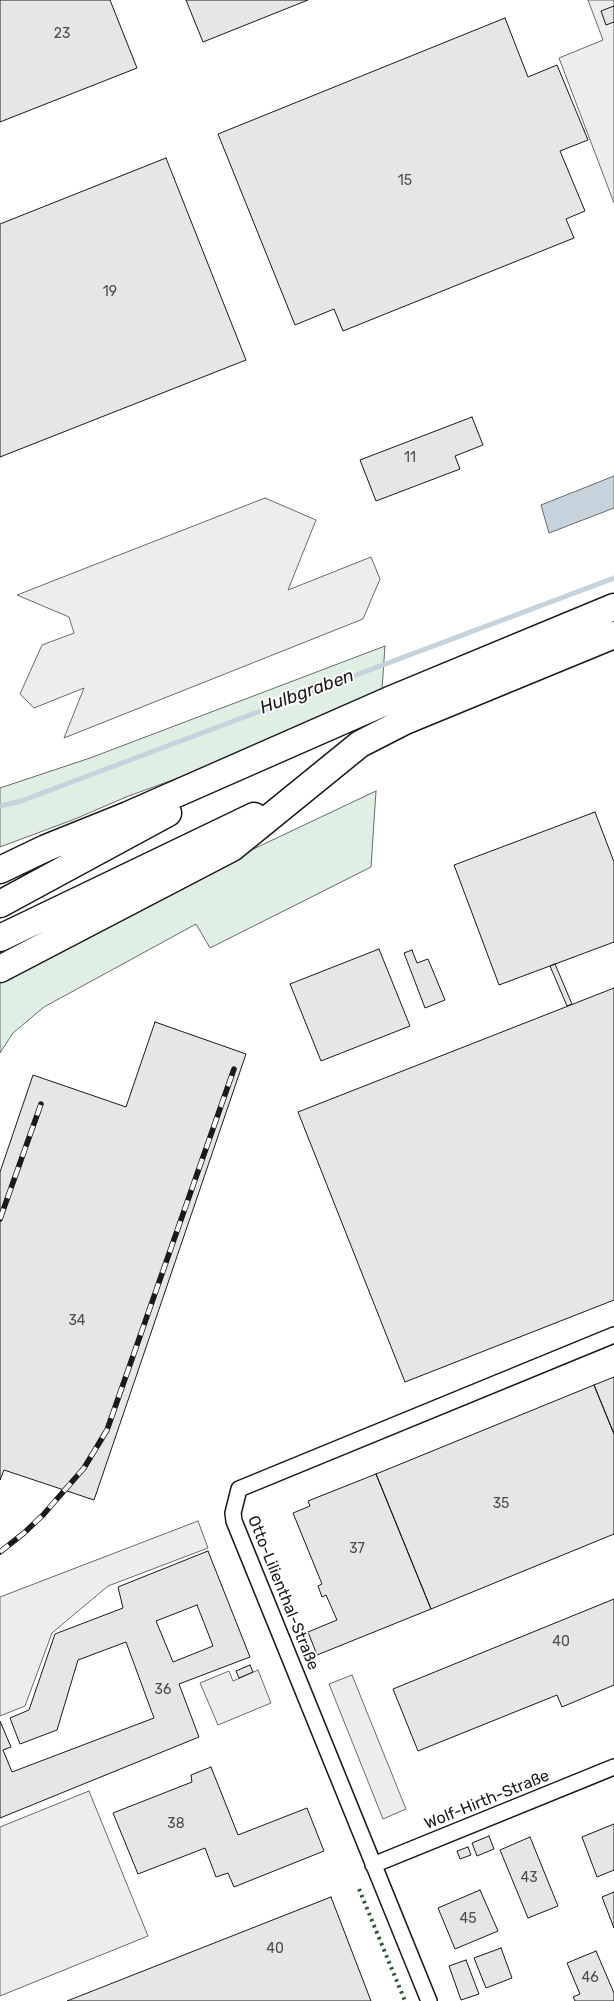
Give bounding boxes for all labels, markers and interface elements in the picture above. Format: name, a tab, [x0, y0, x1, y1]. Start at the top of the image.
house number: 23	[54, 26, 70, 42]
house number: 15	[398, 173, 412, 189]
house number: 19	[103, 284, 117, 300]
house number: 11	[404, 450, 416, 466]
water label: Hulbgraben	[257, 665, 357, 719]
house number: 34	[68, 1313, 86, 1329]
house number: 35	[493, 1496, 509, 1512]
street label: Otto-Lilienthal-Straße	[243, 1513, 323, 1673]
house number: 37	[349, 1541, 365, 1557]
house number: 40	[552, 1634, 570, 1650]
house number: 36	[155, 1682, 171, 1698]
street label: Wolf-Hirth-Straße	[422, 1766, 552, 1834]
house number: 38	[167, 1816, 185, 1832]
house number: 43	[520, 1870, 538, 1886]
house number: 45	[459, 1911, 477, 1927]
house number: 40	[266, 1941, 284, 1957]
house number: 46	[581, 1970, 599, 1986]

